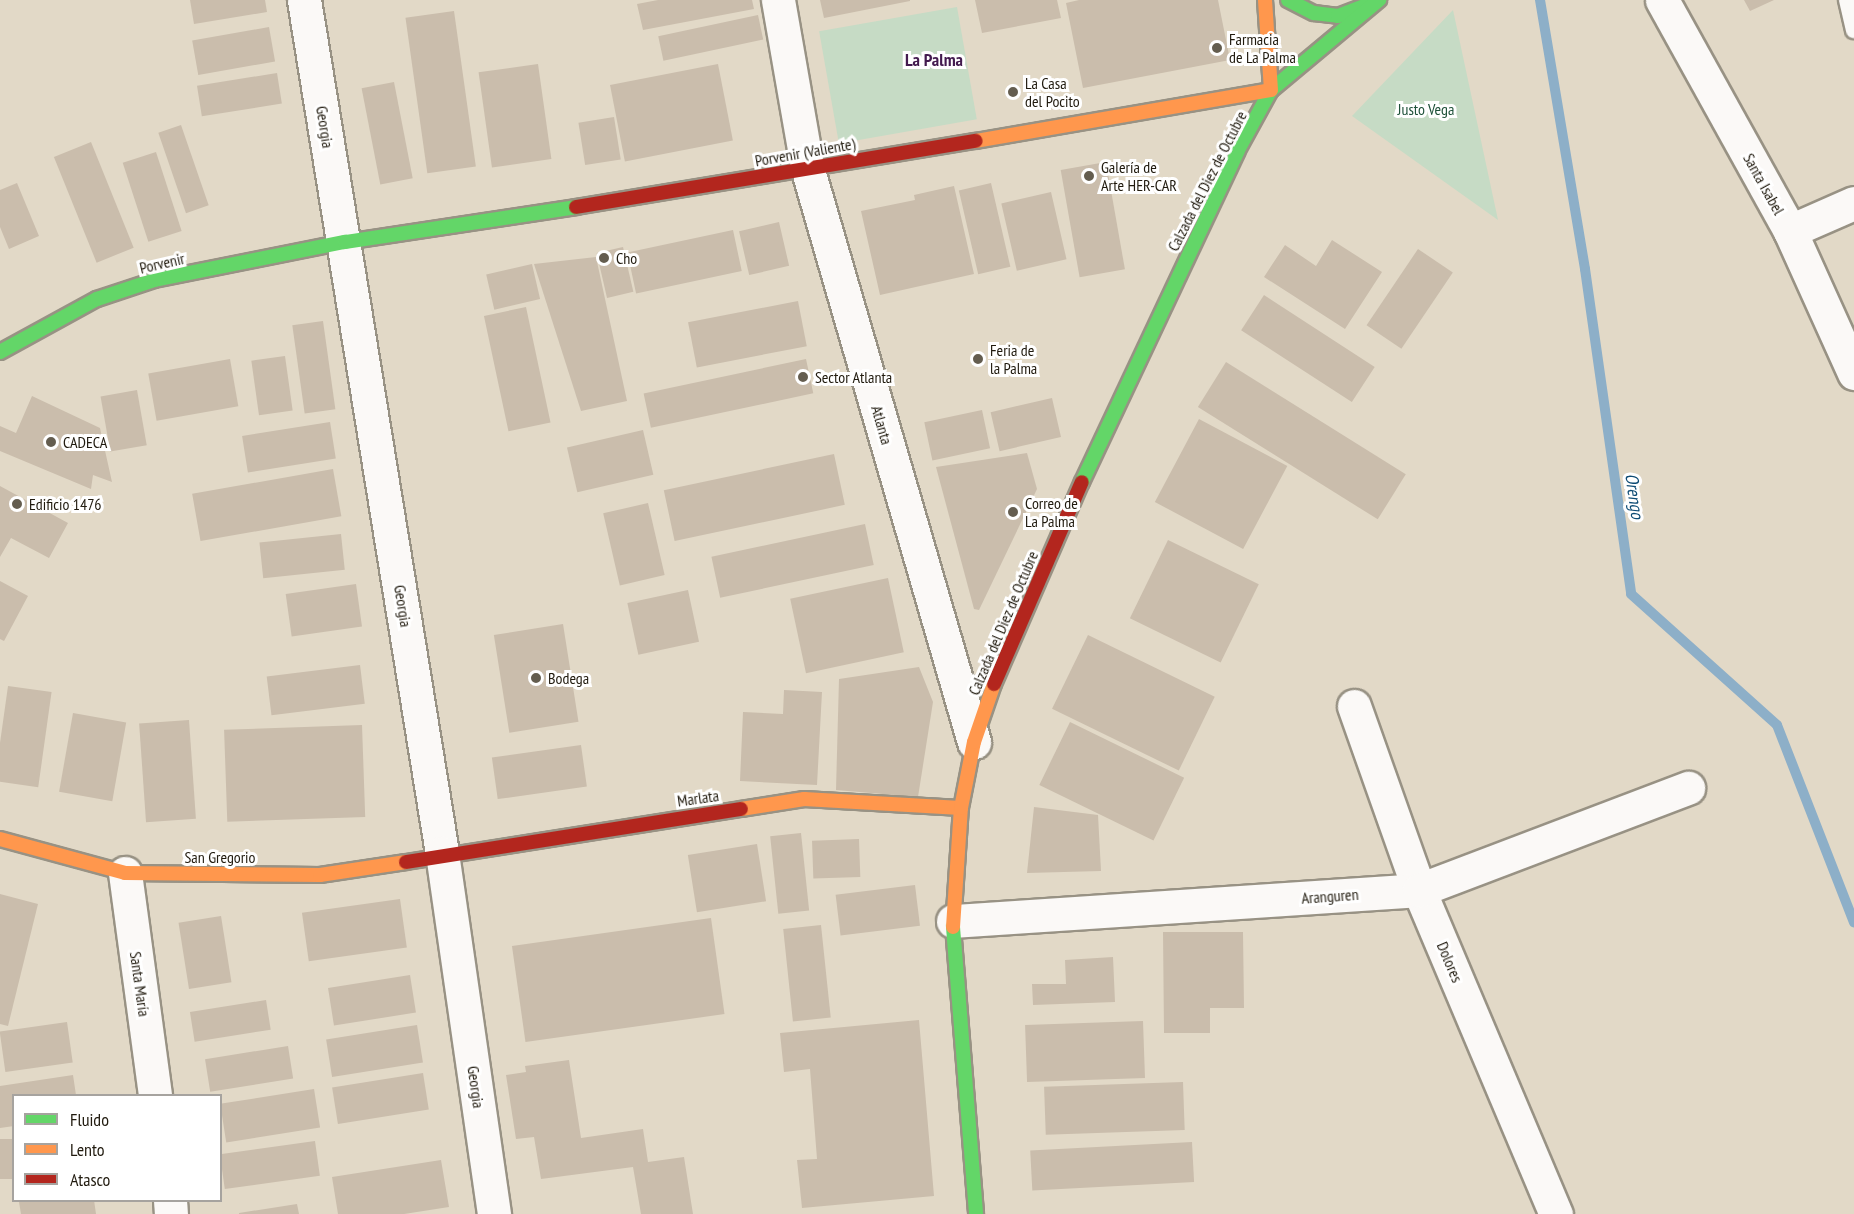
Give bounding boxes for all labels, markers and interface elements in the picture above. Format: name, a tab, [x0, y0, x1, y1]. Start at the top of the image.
place label: Farmacia de La Palma	[1229, 29, 1296, 67]
marker: Farmacia de La Palma	[1210, 41, 1224, 55]
district label: La Palma	[905, 49, 963, 71]
place label: La Casa del Pocito	[1025, 73, 1080, 111]
marker: La Casa del Pocito	[1006, 85, 1020, 99]
park label: Justo Vega	[1397, 99, 1455, 119]
street label: Georgia	[312, 105, 338, 149]
street label: Calzada del Diez de Octubre	[1163, 108, 1251, 254]
street label: Porvenir (Valiente)	[753, 134, 857, 170]
street label: Santa Isabel	[1739, 150, 1789, 218]
place label: Galería de Arte HER-CAR	[1101, 157, 1177, 195]
marker: Galería de Arte HER-CAR	[1082, 169, 1096, 183]
place label: Cho	[616, 248, 637, 268]
street label: Porvenir	[138, 249, 186, 277]
marker: Cho	[597, 251, 611, 265]
place label: Feria de la Palma	[990, 340, 1037, 378]
marker: Feria de la Palma	[971, 352, 985, 366]
place label: Sector Atlanta	[815, 367, 893, 387]
marker: Sector Atlanta	[796, 370, 810, 384]
street label: Atlanta	[867, 403, 897, 447]
place label: CADECA	[63, 432, 107, 452]
marker: CADECA	[44, 435, 58, 449]
water label: Orengo	[1620, 472, 1648, 520]
place label: Correo de La Palma	[1025, 493, 1078, 531]
place label: Edificio 1476	[29, 494, 102, 514]
marker: Edificio 1476	[10, 497, 24, 511]
marker: Correo de La Palma	[1006, 505, 1020, 519]
street label: Calzada del Diez de Octubre	[964, 548, 1042, 698]
street label: Georgia	[390, 584, 416, 628]
place label: Bodega	[548, 668, 589, 688]
marker: Bodega	[529, 671, 543, 685]
street label: Marlata	[676, 786, 720, 810]
street label: San Gregorio	[185, 847, 255, 867]
street label: Aranguren	[1301, 884, 1359, 908]
street label: Dolores	[1433, 939, 1467, 985]
street label: Santa María	[126, 950, 154, 1018]
street label: Georgia	[464, 1065, 488, 1109]
legend	[12, 1094, 222, 1202]
text: Fluido	[70, 1108, 109, 1131]
text: Lento	[70, 1138, 105, 1161]
text: Atasco	[70, 1168, 110, 1191]

